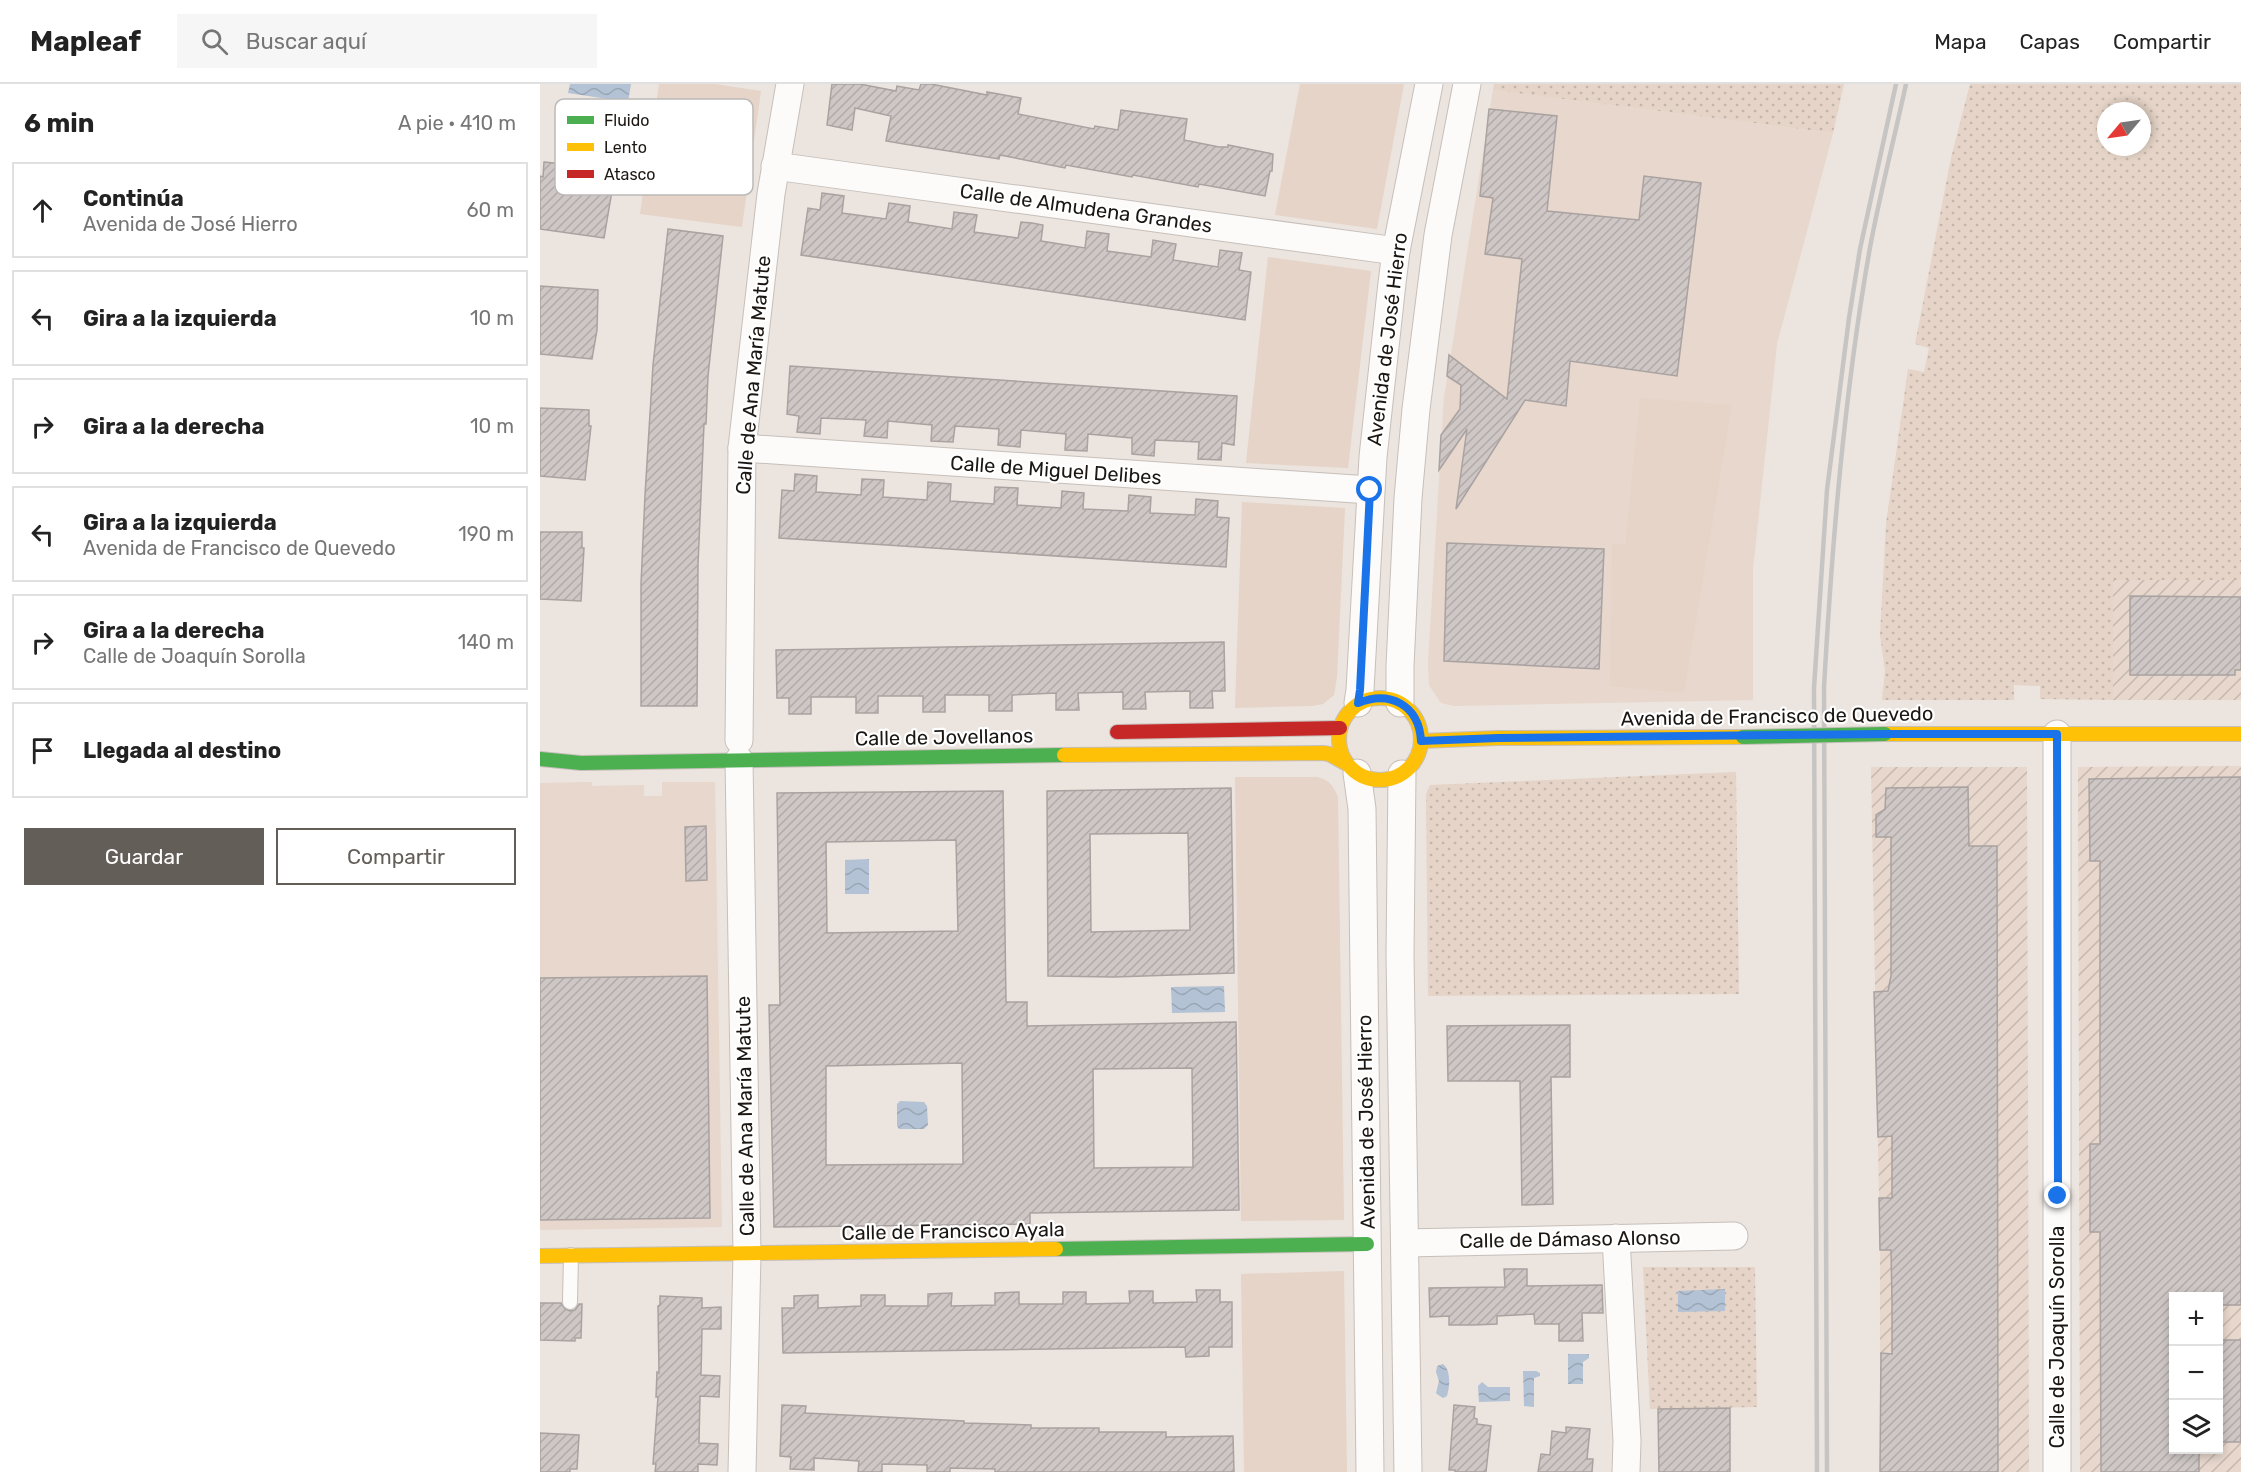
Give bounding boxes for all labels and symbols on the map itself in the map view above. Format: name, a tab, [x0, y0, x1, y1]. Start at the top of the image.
legend	[555, 99, 753, 195]
north arrow	[2097, 102, 2151, 156]
text: Fluido	[604, 111, 649, 130]
text: Lento	[604, 138, 647, 157]
text: Atasco	[604, 165, 656, 184]
street label: Calle de Almudena Grandes	[958, 178, 1214, 238]
street label: Avenida de José Hierro	[1362, 231, 1412, 447]
street label: Calle de Ana María Matute	[731, 254, 775, 496]
street label: Calle de Miguel Delibes	[950, 451, 1162, 489]
route start	[1356, 476, 1382, 502]
street label: Avenida de Francisco de Quevedo	[1620, 701, 1934, 731]
street label: Calle de Jovellanos	[855, 723, 1033, 751]
street label: Calle de Ana María Matute	[731, 996, 759, 1236]
street label: Avenida de José Hierro	[1352, 1014, 1380, 1230]
route end	[2044, 1182, 2070, 1208]
street label: Calle de Francisco Ayala	[841, 1217, 1065, 1245]
street label: Calle de Dámaso Alonso	[1459, 1225, 1681, 1253]
street label: Calle de Joaquín Sorolla	[2045, 1226, 2069, 1448]

